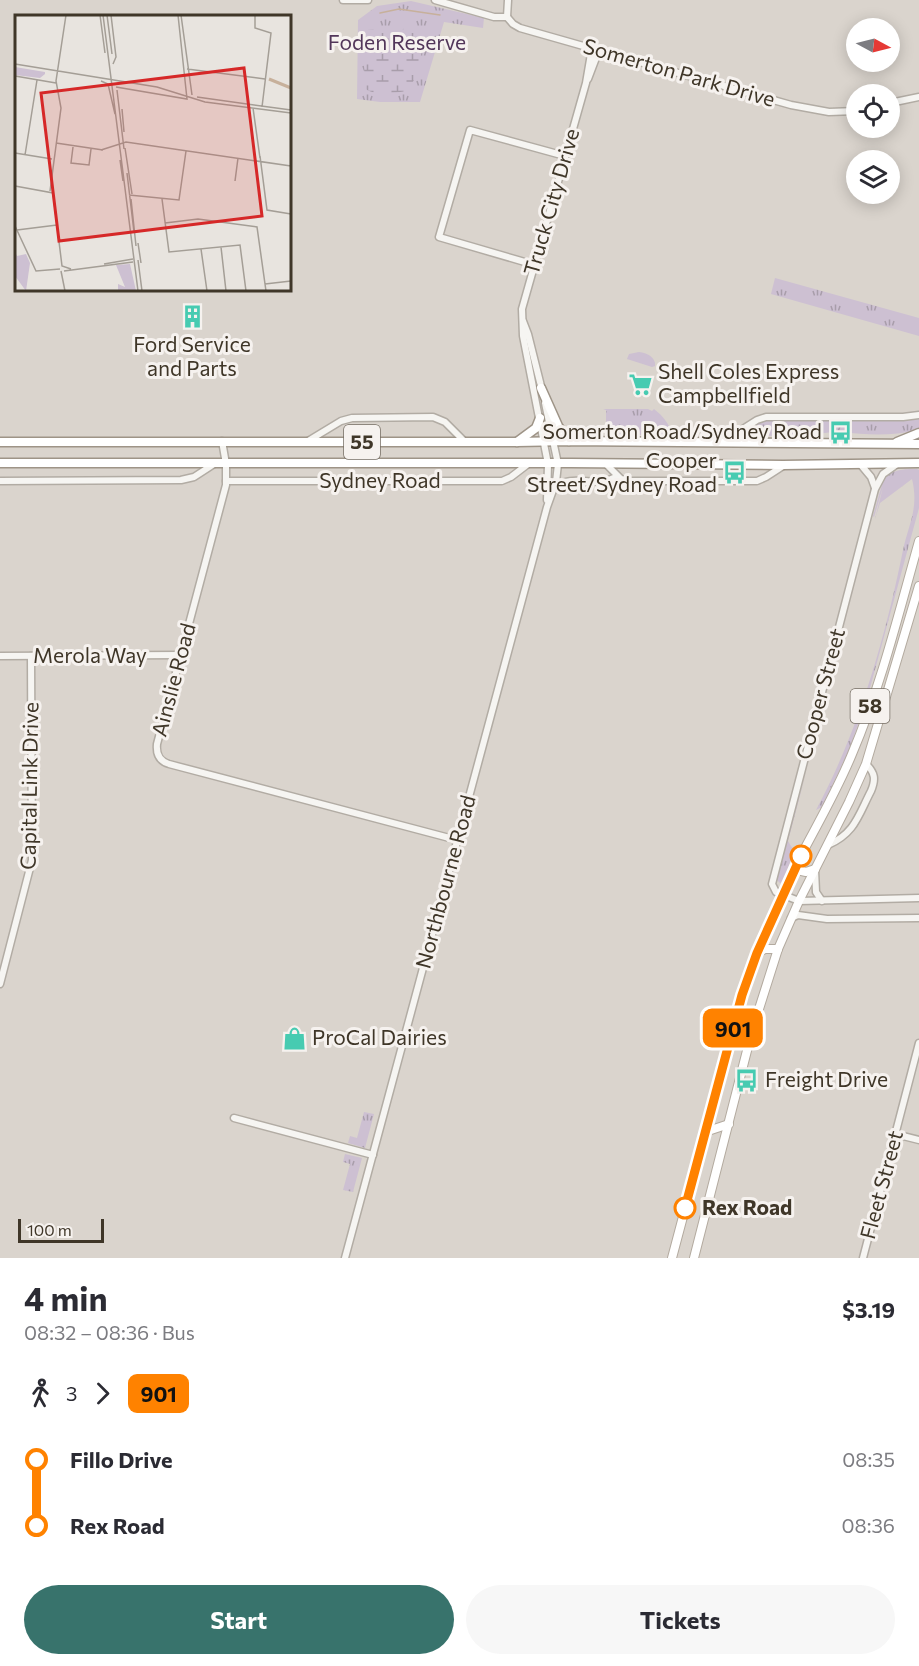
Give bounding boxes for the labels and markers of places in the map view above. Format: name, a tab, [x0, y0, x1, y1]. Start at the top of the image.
building icon: Ford Service and Parts	[179, 304, 205, 330]
place label: Ford Service and Parts	[133, 331, 251, 380]
place label: Shell Coles Express Campbellfield	[658, 358, 839, 407]
supermarket icon: Shell Coles Express Campbellfield	[627, 371, 653, 397]
place label: Somerton Road/Sydney Road	[543, 418, 822, 443]
bus stop icon: Somerton Road/Sydney Road	[827, 419, 853, 445]
place label: Cooper Street/Sydney Road	[527, 447, 717, 496]
bus stop icon: Cooper Street/Sydney Road	[722, 460, 748, 486]
unlabelled marker	[790, 845, 812, 867]
place label: ProCal Dairies	[312, 1024, 447, 1049]
shop icon: ProCal Dairies	[281, 1025, 307, 1051]
place label: Freight Drive	[765, 1066, 888, 1091]
bus stop icon: Freight Drive	[734, 1067, 760, 1093]
place label: Rex Road	[702, 1194, 792, 1219]
marker: Rex Road	[674, 1197, 696, 1219]

